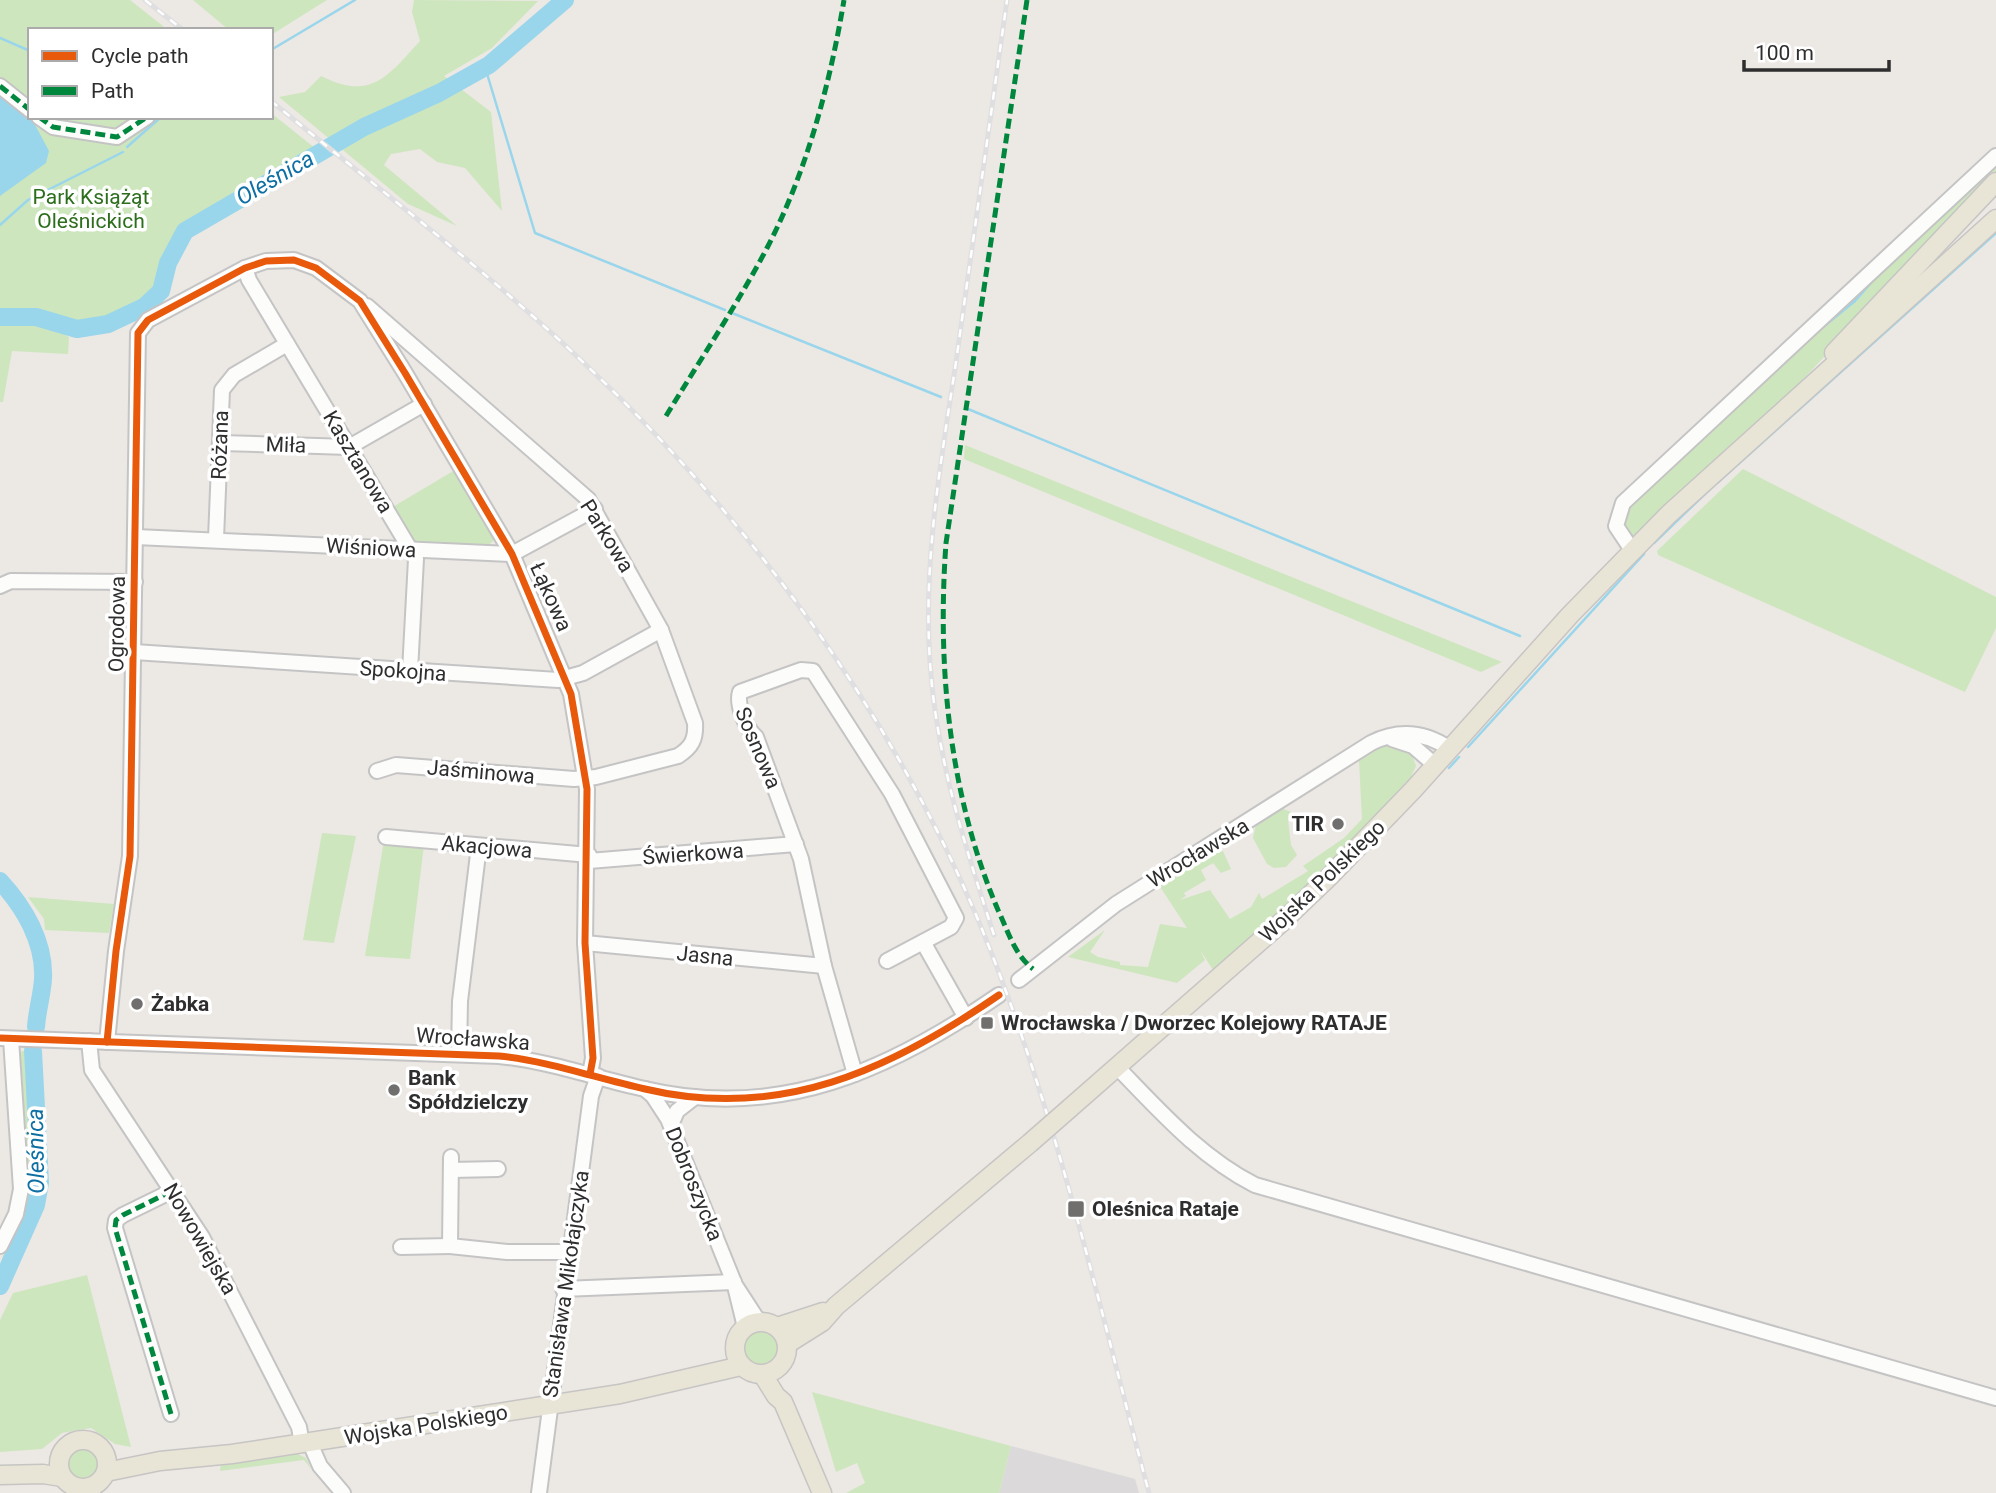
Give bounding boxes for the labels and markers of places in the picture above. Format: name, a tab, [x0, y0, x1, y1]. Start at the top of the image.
place label: TIR	[1291, 812, 1324, 836]
marker: TIR	[1330, 816, 1346, 832]
place label: Żabka	[151, 992, 209, 1016]
marker: Żabka	[129, 996, 145, 1012]
place label: Wrocławska / Dworzec Kolejowy RATAJE	[1001, 1011, 1387, 1035]
marker: Wrocławska / Dworzec Kolejowy RATAJE	[979, 1015, 995, 1031]
place label: Bank Spółdzielczy	[408, 1066, 529, 1114]
marker: Bank Spółdzielczy	[386, 1082, 402, 1098]
place label: Oleśnica Rataje	[1092, 1197, 1239, 1221]
marker: Oleśnica Rataje	[1066, 1199, 1086, 1219]

